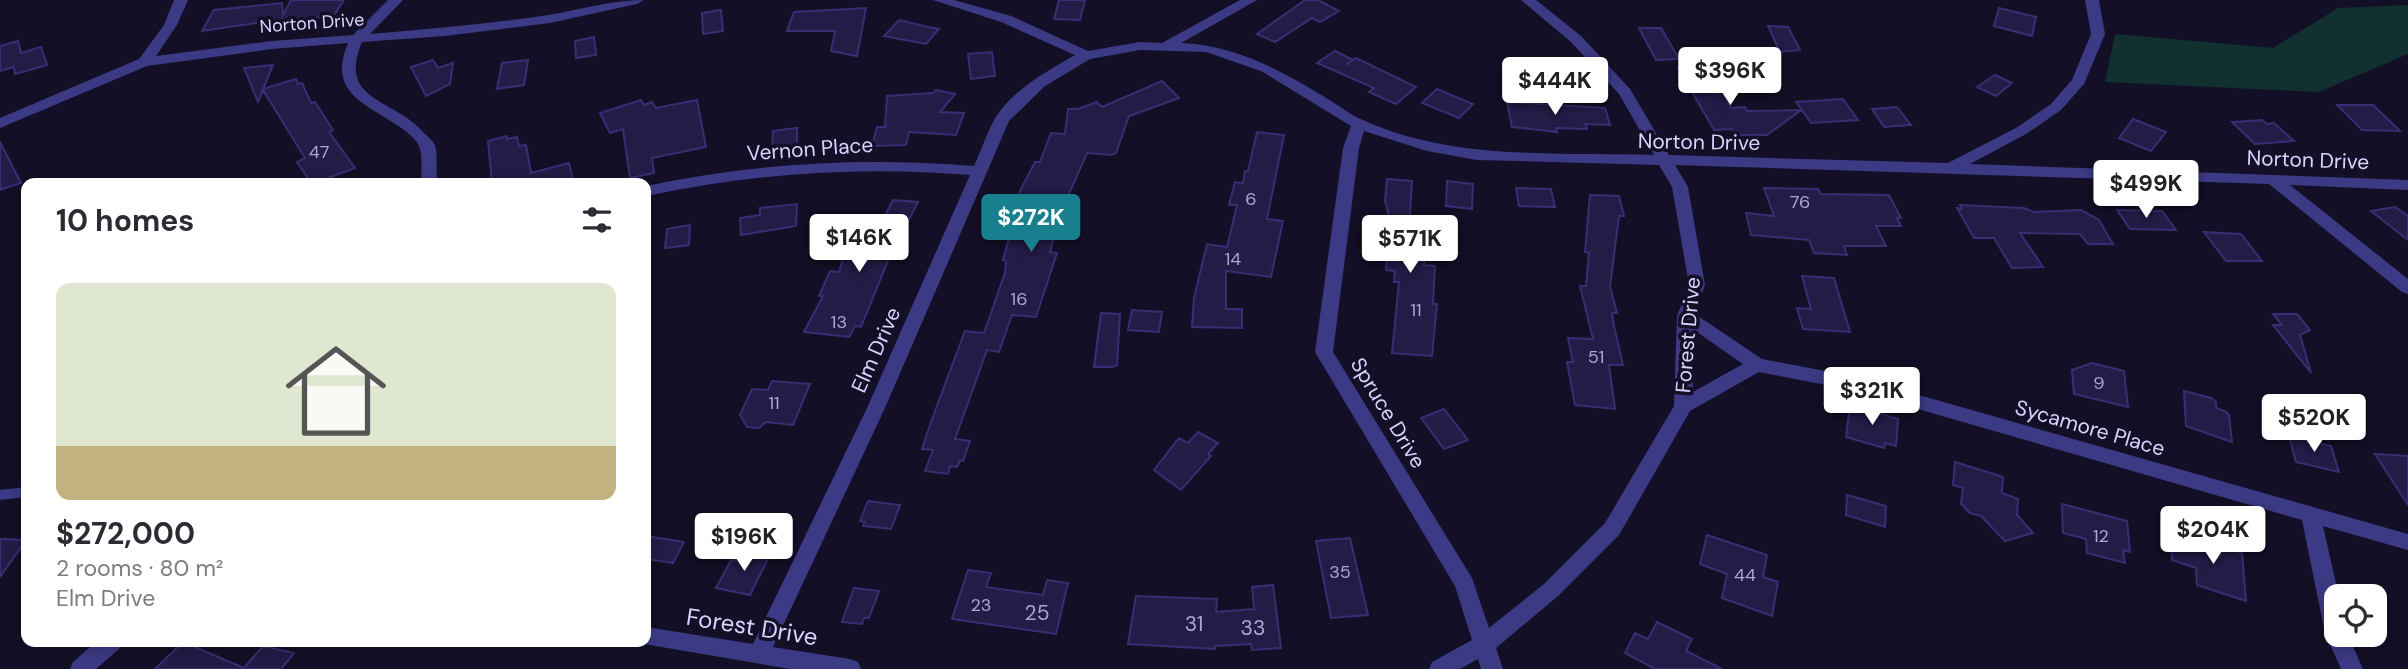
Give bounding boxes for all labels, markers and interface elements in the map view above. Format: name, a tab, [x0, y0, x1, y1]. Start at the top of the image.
street label: Norton Drive	[259, 7, 365, 39]
pin: $396K	[1681, 48, 1779, 107]
text: $396K	[1694, 55, 1766, 85]
pin: $444K	[1506, 58, 1604, 117]
text: $444K	[1518, 65, 1592, 95]
street label: Norton Drive	[1638, 127, 1761, 157]
street label: Vernon Place	[746, 131, 874, 167]
house number: 47	[309, 140, 329, 164]
street label: Norton Drive	[2246, 144, 2370, 176]
pin: $499K	[2097, 160, 2195, 220]
text: $499K	[2109, 168, 2183, 198]
house number: 6	[1245, 187, 1257, 211]
house number: 76	[1790, 190, 1810, 214]
pin: $272K	[982, 194, 1080, 254]
text: 10 homes	[56, 201, 194, 240]
icon: filters	[578, 201, 616, 239]
text: $272K	[997, 202, 1065, 232]
pin: $146K	[810, 215, 908, 274]
pin: $571K	[1361, 216, 1459, 275]
text: $146K	[826, 222, 892, 252]
text: $571K	[1378, 223, 1442, 253]
house number: 14	[1225, 247, 1241, 271]
street label: Forest Drive	[1669, 276, 1707, 394]
house number: 16	[1011, 287, 1027, 311]
house number: 11	[1410, 298, 1422, 322]
street label: Elm Drive	[845, 303, 907, 397]
house number: 13	[831, 310, 847, 334]
icon: home	[273, 328, 399, 454]
house number: 51	[1588, 345, 1604, 369]
street label: Spruce Drive	[1344, 352, 1432, 474]
pin: $321K	[1823, 368, 1921, 427]
house number: 9	[2093, 371, 2105, 395]
text: $321K	[1840, 375, 1904, 405]
house number: 11	[768, 391, 780, 415]
street label: Sycamore Place	[2012, 393, 2168, 463]
pin: $520K	[2265, 394, 2363, 454]
text: $520K	[2278, 402, 2350, 432]
pin: $204K	[2164, 506, 2262, 566]
text: $272,000	[56, 514, 195, 553]
pin: $196K	[695, 514, 793, 573]
text: $204K	[2176, 514, 2250, 544]
text: $196K	[711, 521, 777, 551]
house number: 12	[2093, 524, 2109, 548]
text: 2 rooms · 80 m²	[56, 553, 223, 583]
house number: 35	[1329, 560, 1351, 584]
house number: 44	[1734, 563, 1756, 587]
text: Elm Drive	[56, 583, 155, 613]
map controls	[2324, 584, 2387, 647]
button: locate	[2324, 584, 2387, 647]
house number: 23	[970, 593, 992, 617]
house number: 25	[1025, 599, 1049, 627]
street label: Forest Drive	[684, 601, 820, 652]
house number: 31	[1185, 610, 1203, 638]
house number: 33	[1241, 614, 1265, 642]

